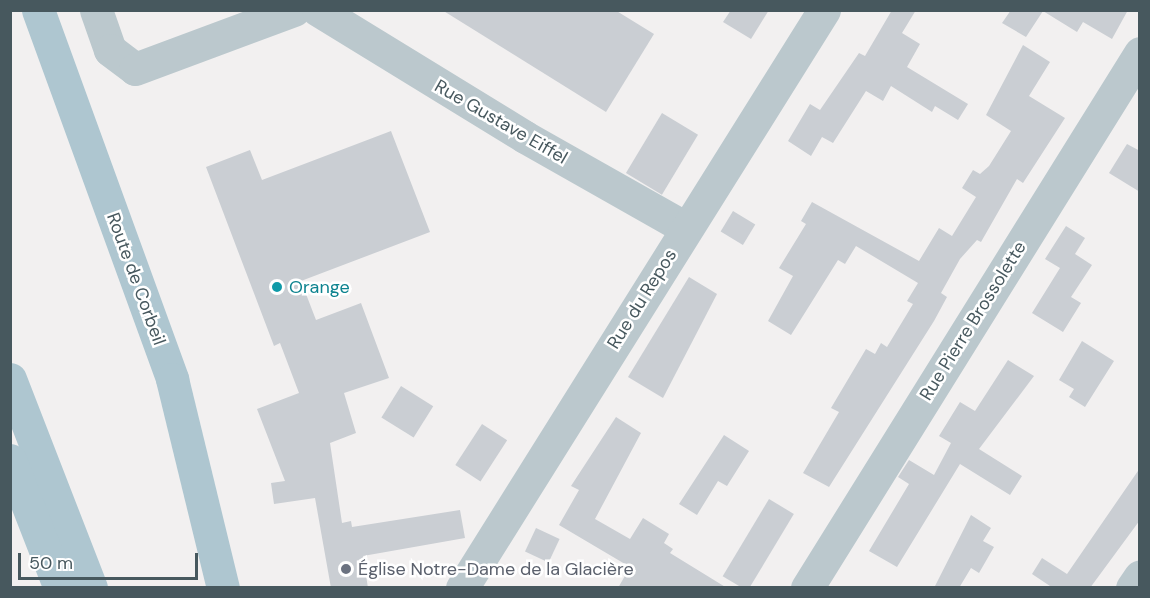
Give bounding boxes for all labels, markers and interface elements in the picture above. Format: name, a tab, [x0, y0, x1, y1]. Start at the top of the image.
street label: Rue Gustave Eiffel	[431, 75, 571, 169]
street label: Route de Corbeil	[102, 210, 170, 348]
street label: Rue Pierre Brossolette	[915, 237, 1031, 405]
street label: Rue du Repos	[603, 245, 681, 353]
place label: Orange	[289, 276, 350, 298]
marker: Orange	[270, 280, 284, 294]
scale bar	[21, 541, 201, 579]
text: 50 m	[29, 551, 73, 575]
place label: Église Notre-Dame de la Glacière	[358, 558, 634, 580]
marker: Église Notre-Dame de la Glacière	[339, 562, 353, 576]

